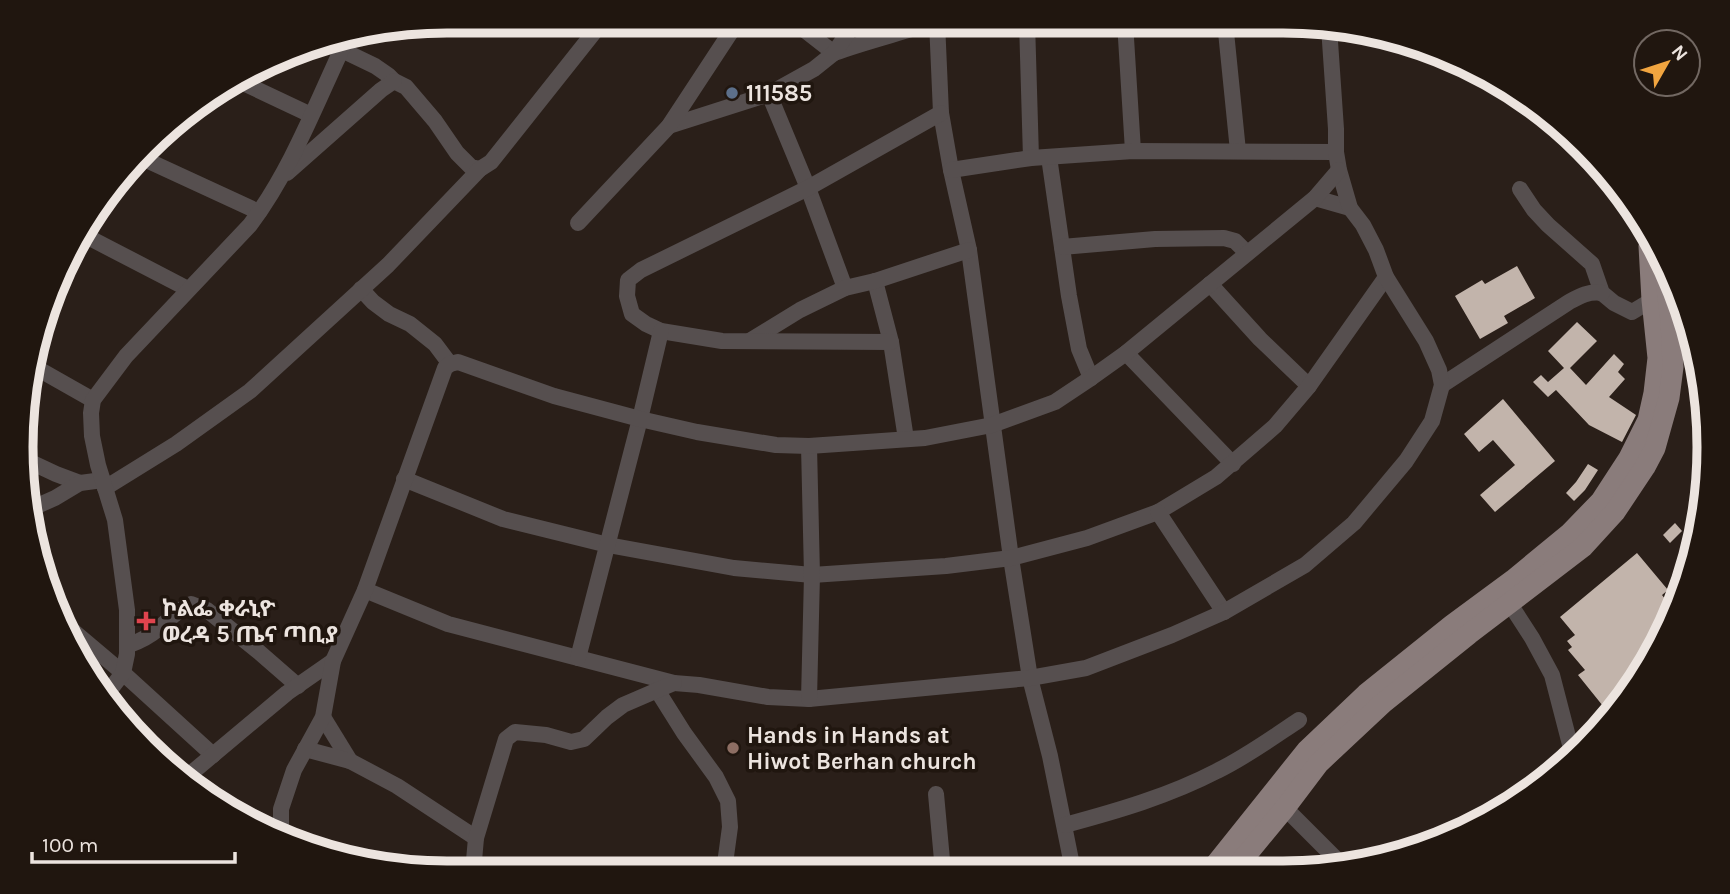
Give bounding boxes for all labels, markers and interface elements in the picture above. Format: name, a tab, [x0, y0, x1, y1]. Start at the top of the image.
north arrow	[1632, 28, 1702, 98]
text: N	[1667, 41, 1692, 65]
place label: 111585	[746, 80, 812, 107]
marker: 111585	[724, 85, 740, 101]
place label: ኮልፌ ቀራኒዮ ወረዳ 5 ጤና ጣቢያ	[162, 595, 338, 648]
marker: ኮልፌ ቀራኒዮ ወረዳ 5 ጤና ጣቢያ	[136, 611, 156, 631]
place label: Hands in Hands at Hiwot Berhan church	[747, 722, 977, 775]
marker: Hands in Hands at Hiwot Berhan church	[725, 740, 741, 756]
scale bar	[32, 820, 234, 864]
text: 100 m	[42, 833, 99, 857]

